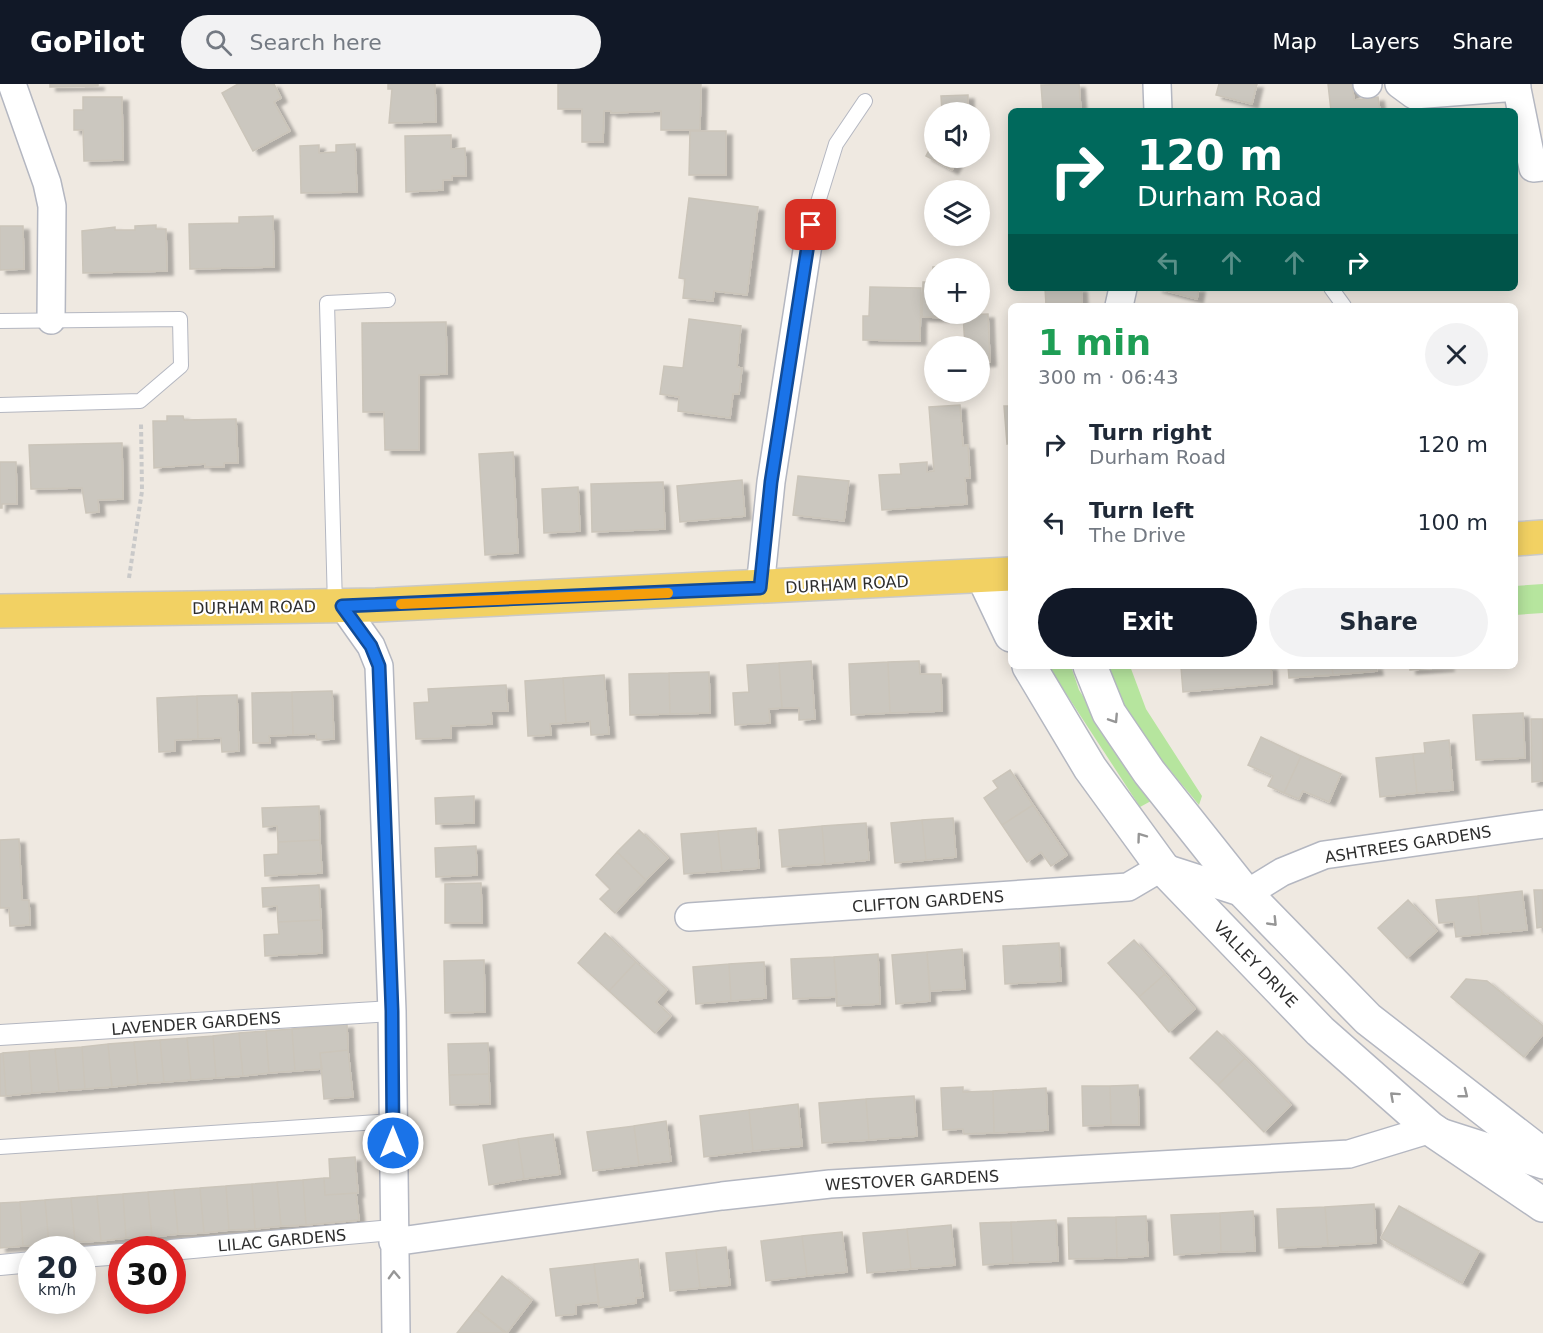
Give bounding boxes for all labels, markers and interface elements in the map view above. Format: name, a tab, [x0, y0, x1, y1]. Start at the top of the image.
search box	[181, 15, 601, 69]
text: GoPilot	[30, 26, 145, 59]
icon: search	[202, 26, 235, 59]
text: Search here	[250, 30, 382, 55]
text: Map	[1273, 30, 1317, 54]
text: Layers	[1350, 30, 1419, 54]
text: Share	[1452, 30, 1513, 54]
map controls	[924, 102, 990, 402]
button: sound	[924, 102, 990, 168]
text: 120 m	[1137, 131, 1283, 180]
icon: right	[1038, 132, 1116, 210]
button: layers	[924, 180, 990, 246]
text: Durham Road	[1137, 181, 1322, 212]
pin	[785, 199, 836, 250]
icon: arrive	[794, 208, 827, 241]
icon: left	[1152, 246, 1185, 279]
icon: ahead	[1215, 246, 1248, 279]
icon: ahead	[1278, 246, 1311, 279]
icon: right	[1341, 246, 1374, 279]
button: +	[924, 258, 990, 324]
text: 1 min	[1038, 322, 1151, 363]
button: close	[1425, 323, 1488, 386]
button: −	[924, 336, 990, 402]
text: 300 m · 06:43	[1038, 365, 1179, 389]
text: Turn right	[1089, 420, 1212, 445]
icon: right	[1038, 428, 1071, 461]
text: 120 m	[1418, 432, 1488, 457]
text: Durham Road	[1089, 445, 1226, 469]
text: Turn left	[1089, 498, 1194, 523]
icon: left	[1038, 506, 1071, 539]
text: 100 m	[1418, 510, 1488, 535]
text: The Drive	[1089, 523, 1186, 547]
street label: DURHAM ROAD	[785, 572, 909, 597]
button: Exit	[1038, 588, 1257, 657]
button: Share	[1269, 588, 1488, 657]
street label: DURHAM ROAD	[192, 597, 316, 618]
one-way arrow	[1106, 713, 1118, 723]
street label: ASHTREES GARDENS	[1323, 822, 1493, 867]
one-way arrow	[1137, 833, 1148, 844]
street label: CLIFTON GARDENS	[851, 887, 1005, 916]
one-way arrow	[1265, 914, 1276, 925]
street label: VALLEY DRIVE	[1210, 917, 1302, 1012]
street label: LAVENDER GARDENS	[111, 1008, 281, 1039]
one-way arrow	[1458, 1086, 1469, 1097]
one-way arrow	[1391, 1092, 1401, 1103]
position arrow	[361, 1111, 425, 1175]
street label: WESTOVER GARDENS	[824, 1166, 1000, 1195]
street label: LILAC GARDENS	[217, 1225, 347, 1256]
speed limit sign: 30	[108, 1236, 186, 1314]
text: 20	[36, 1250, 78, 1285]
one-way arrow	[388, 1270, 400, 1279]
text: km/h	[38, 1281, 76, 1299]

